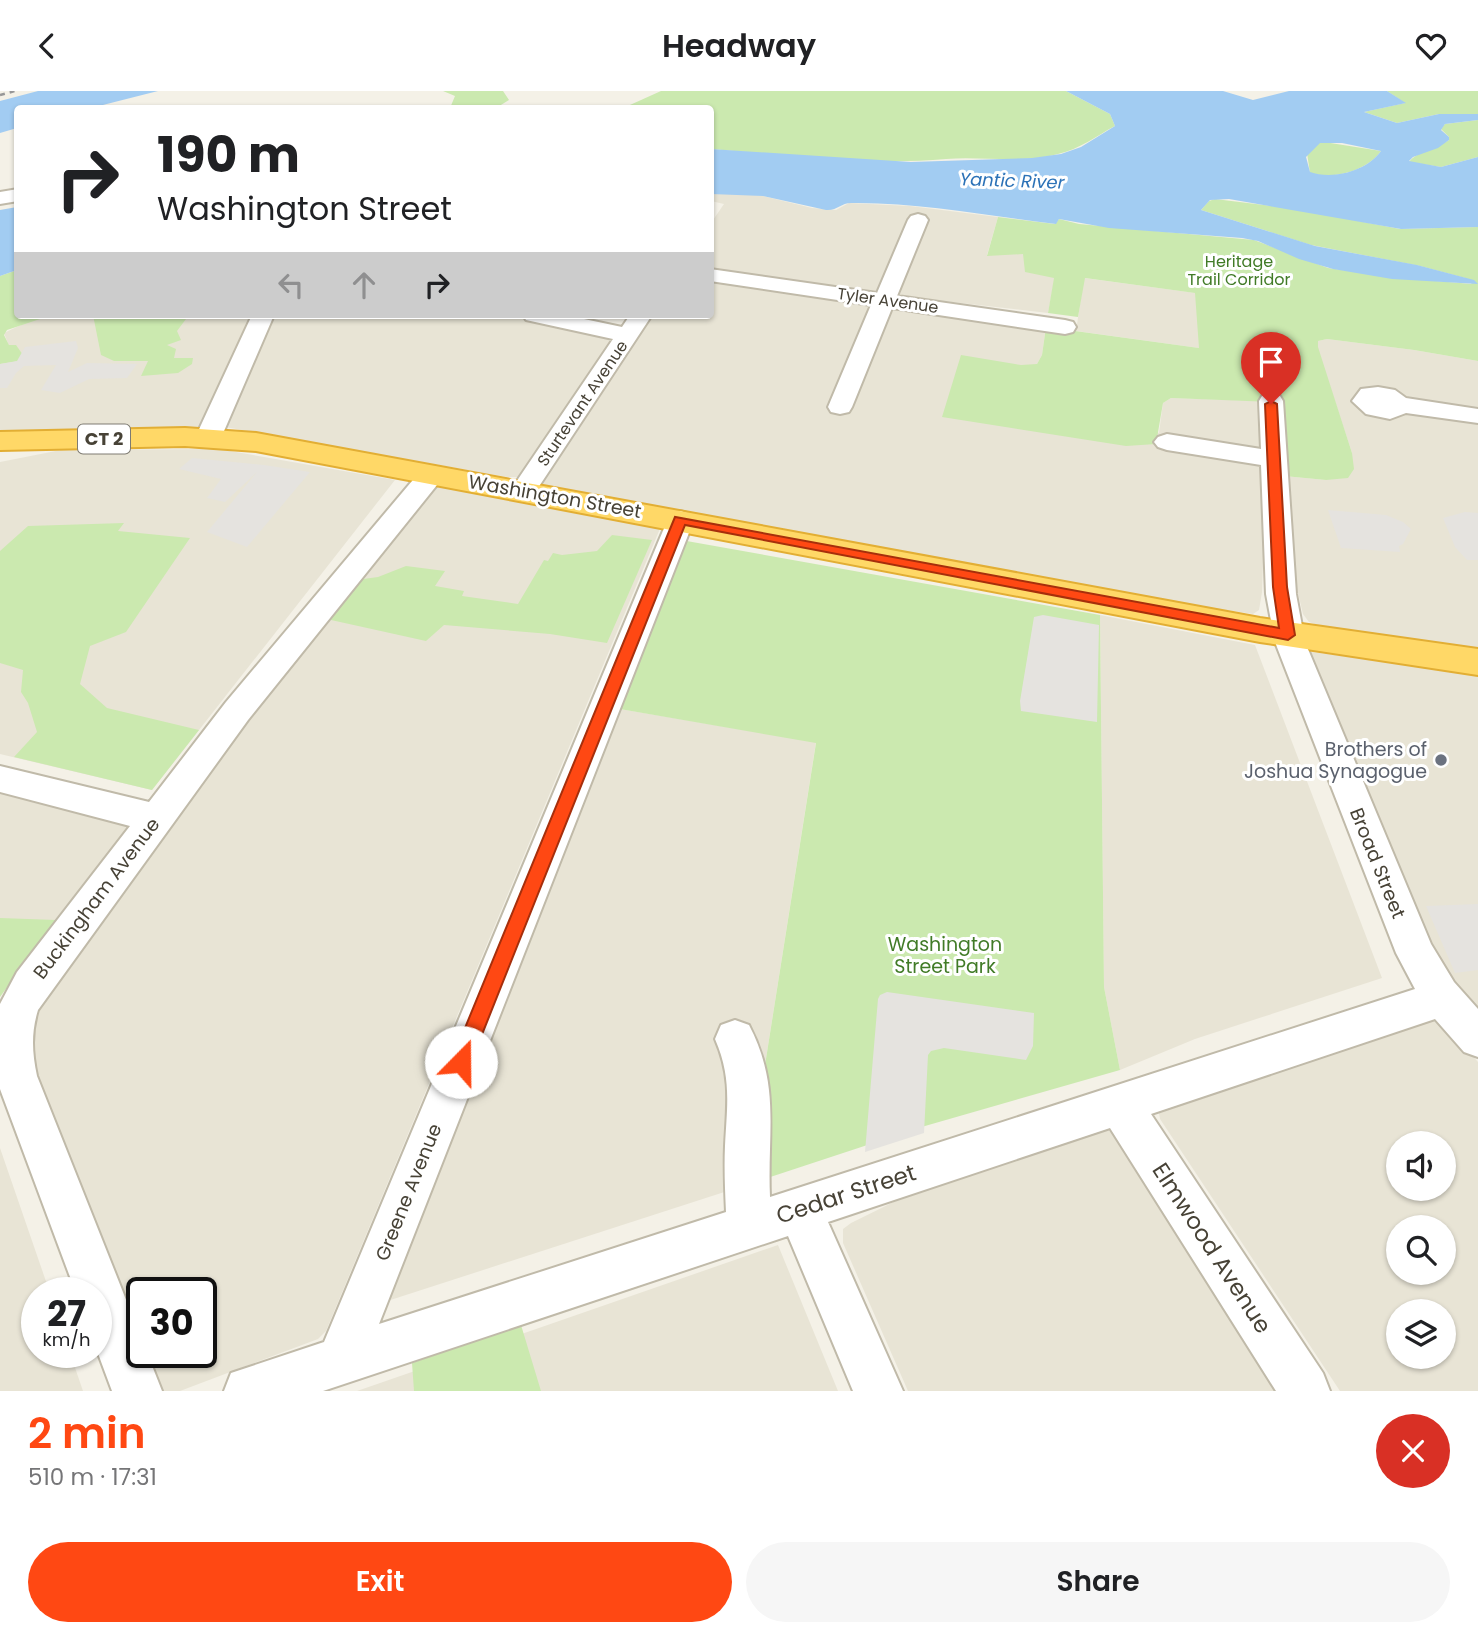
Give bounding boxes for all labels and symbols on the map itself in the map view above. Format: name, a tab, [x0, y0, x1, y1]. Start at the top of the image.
water label: Yantic River	[959, 166, 1066, 195]
park label: Heritage Trail Corridor	[1187, 250, 1291, 291]
street label: Tyler Avenue	[836, 282, 940, 319]
pin	[1241, 332, 1301, 404]
street label: Sturtevant Avenue	[532, 336, 633, 471]
road number: CT 2	[78, 425, 130, 453]
street label: Washington Street	[466, 468, 644, 525]
place label: Brothers of Joshua Synagogue	[1244, 736, 1427, 785]
marker: Brothers of Joshua Synagogue	[1433, 752, 1449, 768]
street label: Broad Street	[1343, 804, 1412, 923]
street label: Buckingham Avenue	[27, 812, 166, 985]
park label: Washington Street Park	[888, 931, 1002, 980]
position arrow	[424, 1025, 498, 1099]
street label: Greene Avenue	[369, 1120, 448, 1265]
street label: Cedar Street	[772, 1156, 920, 1232]
street label: Elmwood Avenue	[1145, 1156, 1279, 1340]
speed limit sign: 30	[126, 1277, 217, 1368]

